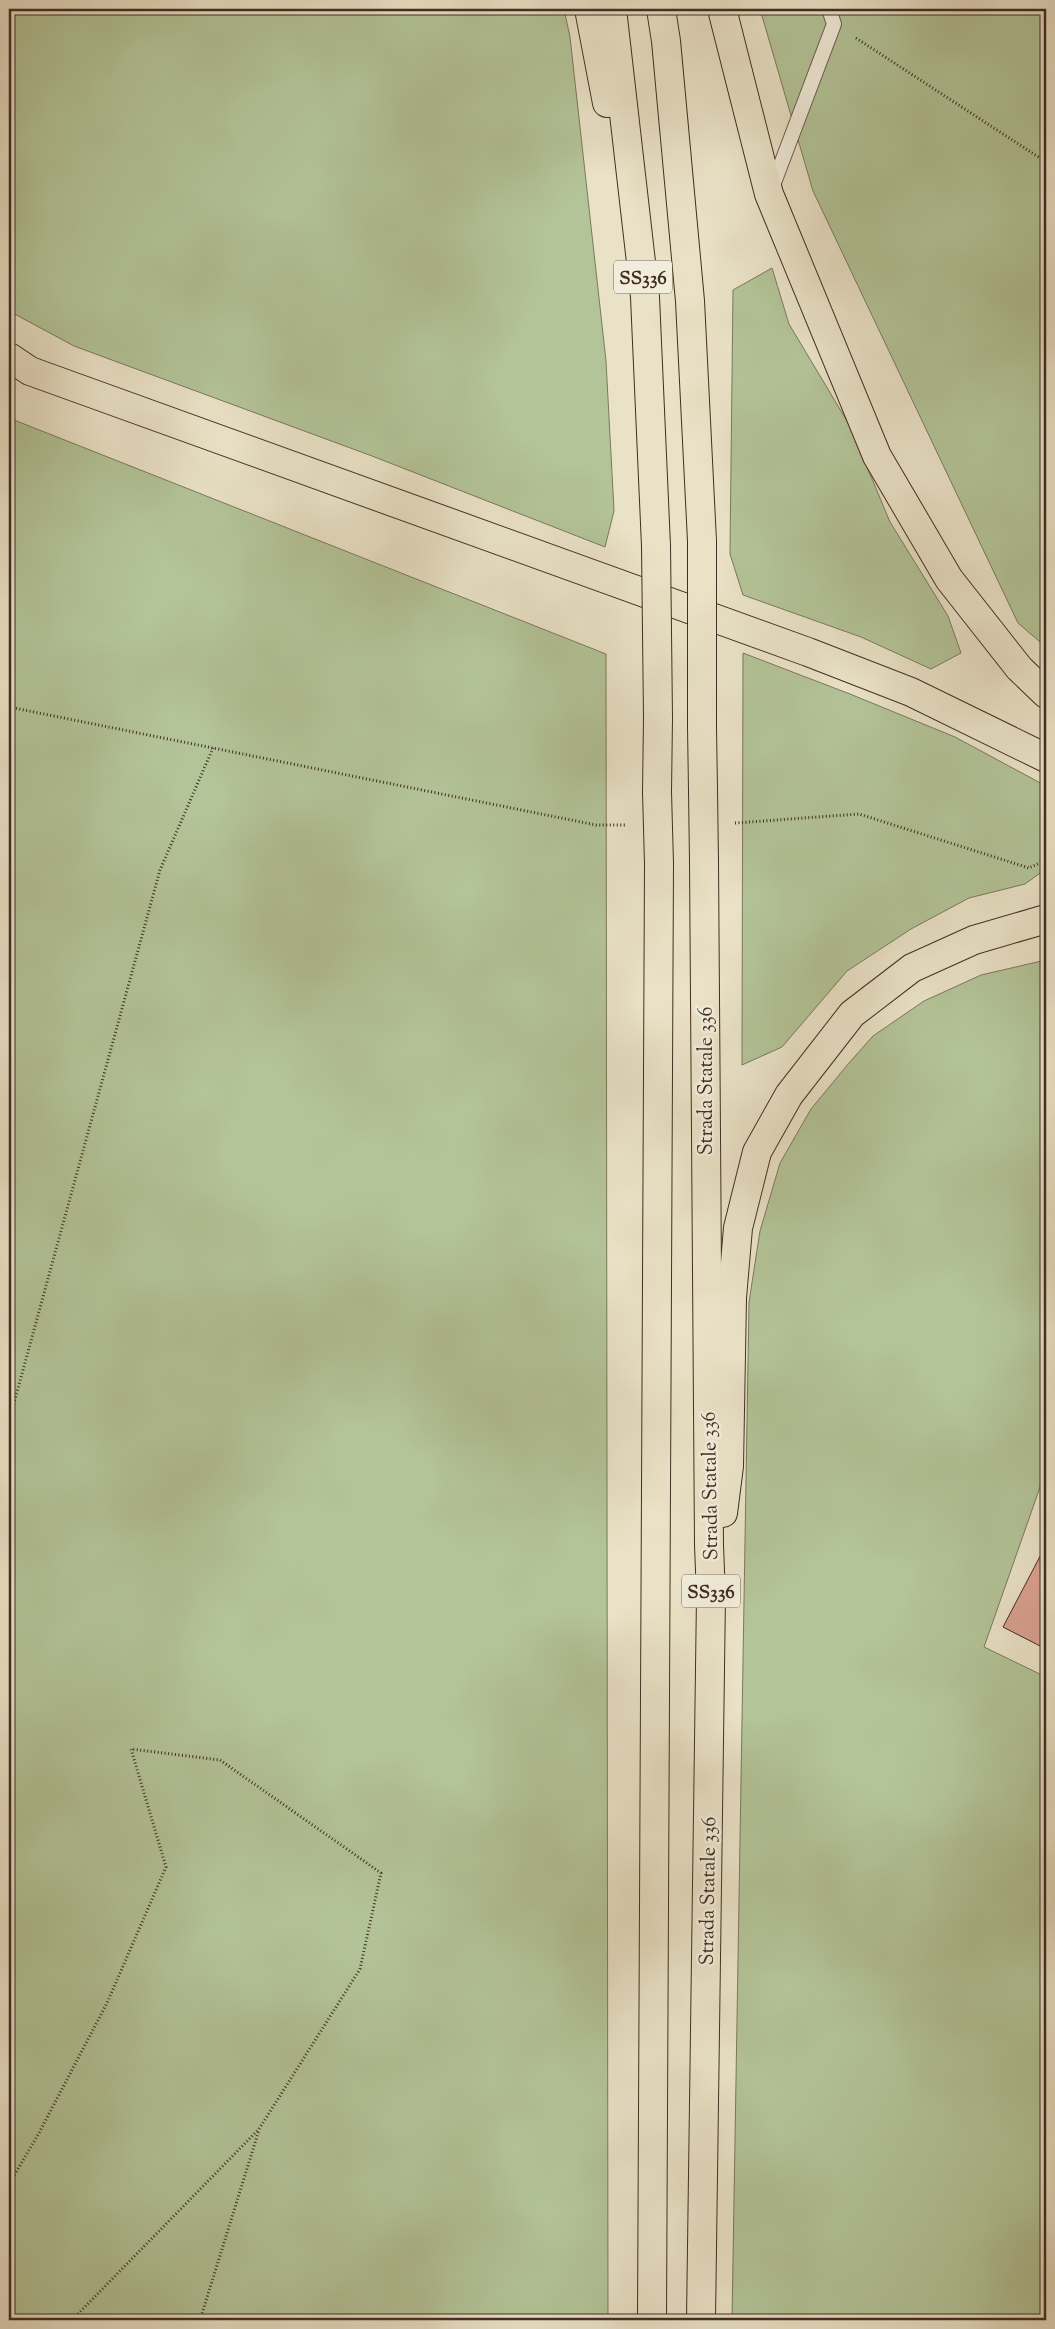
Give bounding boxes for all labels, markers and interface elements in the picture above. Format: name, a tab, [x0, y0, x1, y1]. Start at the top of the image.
road number: SS336	[614, 260, 672, 294]
street label: Strada Statale 336	[693, 1007, 722, 1155]
street label: Strada Statale 336	[696, 1411, 727, 1561]
road number: SS336	[682, 1574, 740, 1608]
street label: Strada Statale 336	[694, 1816, 725, 1966]

